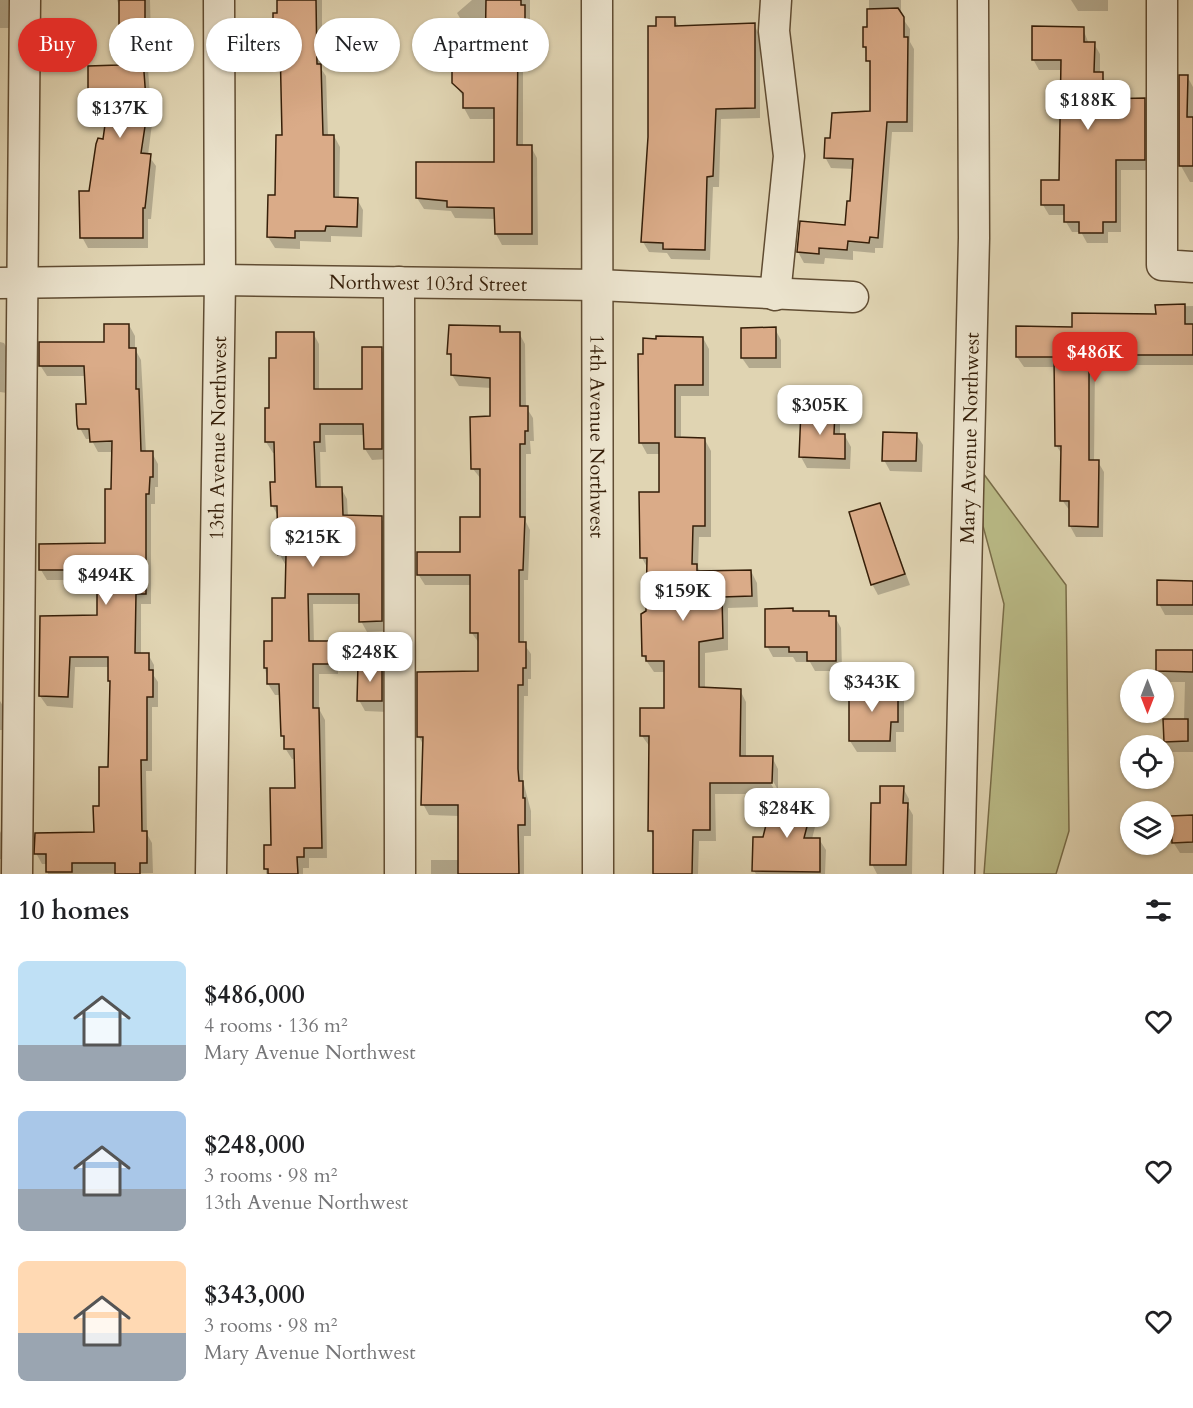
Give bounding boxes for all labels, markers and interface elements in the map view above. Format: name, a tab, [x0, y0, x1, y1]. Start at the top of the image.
chip: Buy	[18, 18, 97, 72]
chip: Rent	[109, 18, 194, 72]
chip: Filters	[206, 18, 302, 72]
chip: New	[314, 18, 400, 72]
chip: Apartment	[412, 18, 549, 72]
pin: $188K	[1046, 80, 1130, 131]
text: $188K	[1059, 86, 1117, 113]
pin: $137K	[78, 88, 162, 139]
text: $137K	[91, 94, 149, 121]
street label: Northwest 103rd Street	[329, 268, 528, 298]
street label: Mary Avenue Northwest	[954, 331, 986, 544]
pin: $486K	[1053, 332, 1137, 383]
street label: 14th Avenue Northwest	[583, 334, 611, 539]
street label: 13th Avenue Northwest	[203, 335, 233, 540]
text: $486K	[1066, 338, 1124, 365]
pin: $305K	[778, 385, 862, 436]
text: $305K	[791, 391, 849, 418]
pin: $215K	[271, 517, 355, 568]
text: $215K	[284, 523, 342, 550]
pin: $494K	[64, 555, 148, 606]
text: $494K	[77, 561, 135, 588]
pin: $159K	[641, 571, 725, 622]
text: $159K	[654, 577, 712, 604]
pin: $248K	[328, 632, 412, 683]
text: $248K	[341, 638, 399, 665]
pin: $343K	[830, 662, 914, 713]
text: $343K	[843, 668, 901, 695]
north arrow	[1120, 669, 1174, 723]
map controls	[1120, 669, 1174, 855]
button: locate	[1120, 735, 1174, 789]
pin: $284K	[745, 788, 829, 839]
text: $284K	[758, 794, 816, 821]
button: layers	[1120, 801, 1174, 855]
text: 10 homes	[18, 893, 129, 928]
icon: filters	[1142, 894, 1175, 927]
text: $486,000	[204, 977, 305, 1012]
icon: home	[66, 985, 138, 1057]
icon: heart	[1142, 1005, 1175, 1038]
text: 4 rooms · 136 m²	[204, 1012, 348, 1039]
text: Mary Avenue Northwest	[204, 1039, 416, 1066]
text: $248,000	[204, 1127, 305, 1162]
icon: home	[66, 1135, 138, 1207]
icon: heart	[1142, 1155, 1175, 1188]
text: 3 rooms · 98 m²	[204, 1162, 337, 1189]
text: 13th Avenue Northwest	[204, 1189, 408, 1216]
text: $343,000	[204, 1277, 305, 1312]
icon: home	[66, 1285, 138, 1357]
icon: heart	[1142, 1305, 1175, 1338]
text: 3 rooms · 98 m²	[204, 1312, 337, 1339]
text: Mary Avenue Northwest	[204, 1339, 416, 1366]

